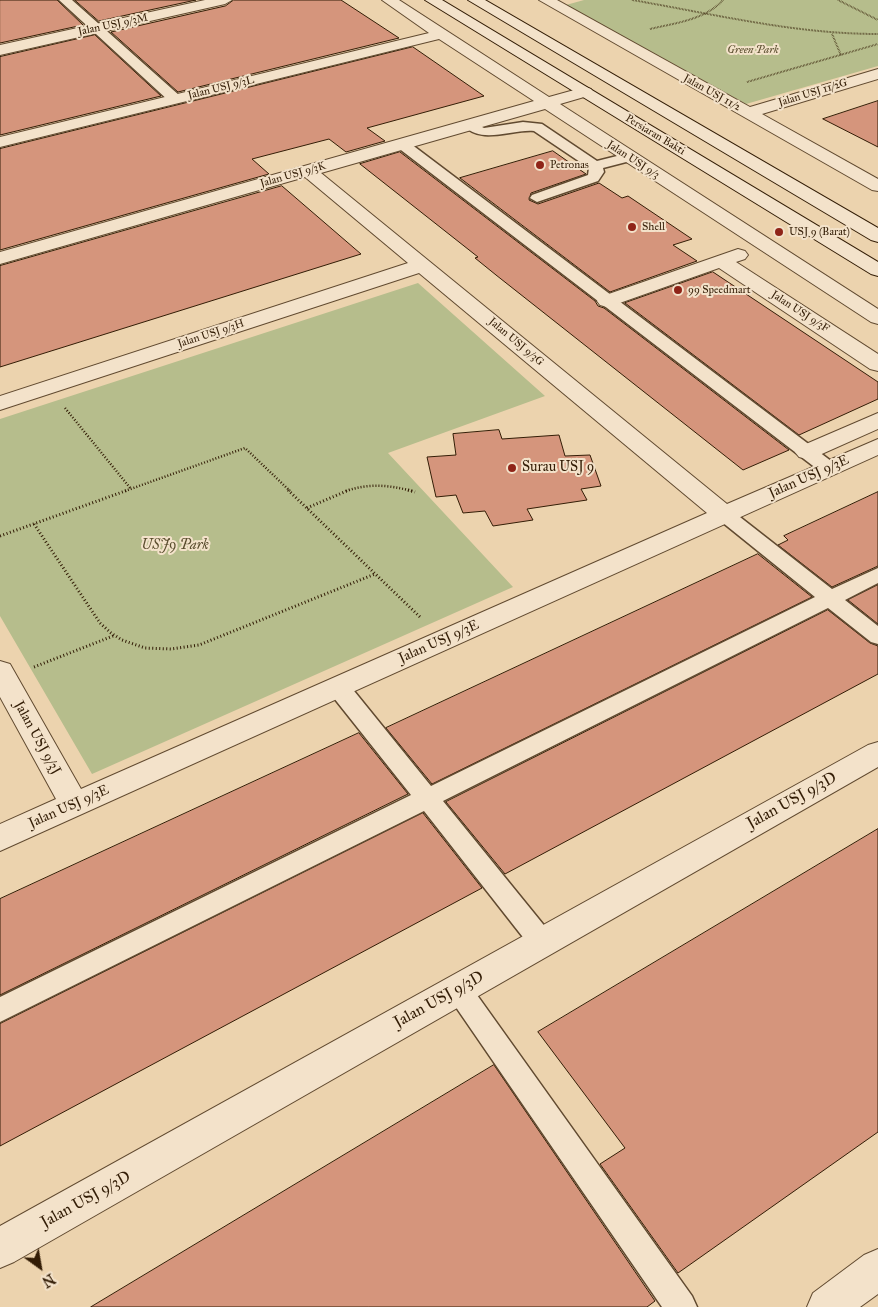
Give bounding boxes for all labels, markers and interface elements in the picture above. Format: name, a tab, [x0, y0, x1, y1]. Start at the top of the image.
street label: Jalan USJ 9/3M	[77, 11, 149, 39]
park label: Green Park	[727, 43, 779, 57]
street label: Jalan USJ 11/2	[681, 72, 743, 114]
street label: Jalan USJ 9/3L	[186, 73, 256, 103]
street label: Jalan USJ 11/2G	[777, 76, 849, 110]
street label: Persiaran Bakti	[623, 112, 687, 158]
street label: Jalan USJ 9/3	[604, 138, 662, 182]
place label: Petronas	[550, 158, 589, 172]
street label: Jalan USJ 9/3K	[259, 159, 327, 191]
marker: Petronas	[534, 159, 546, 171]
place label: Shell	[642, 220, 665, 234]
marker: Shell	[626, 221, 638, 233]
place label: USJ 9 (Barat)	[789, 225, 850, 239]
marker: USJ 9 (Barat)	[773, 226, 785, 238]
place label: 99 Speedmart	[688, 283, 751, 297]
marker: 99 Speedmart	[672, 284, 684, 296]
street label: Jalan USJ 9/3F	[768, 288, 832, 336]
street label: Jalan USJ 9/3G	[486, 315, 546, 369]
street label: Jalan USJ 9/3H	[176, 317, 246, 351]
street label: Jalan USJ 9/3E	[766, 452, 852, 502]
place label: Surau USJ 9	[522, 460, 594, 476]
marker: Surau USJ 9	[506, 462, 518, 474]
park label: USJ9 Park	[141, 538, 209, 554]
street label: Jalan USJ 9/3E	[396, 617, 482, 667]
street label: Jalan USJ 9/3J	[10, 698, 64, 778]
street label: Jalan USJ 9/3D	[744, 768, 840, 834]
street label: Jalan USJ 9/3E	[26, 782, 112, 832]
street label: Jalan USJ 9/3D	[391, 967, 487, 1033]
street label: Jalan USJ 9/3D	[38, 1167, 134, 1233]
north arrow	[15, 1242, 65, 1292]
text: N	[39, 1270, 58, 1290]

